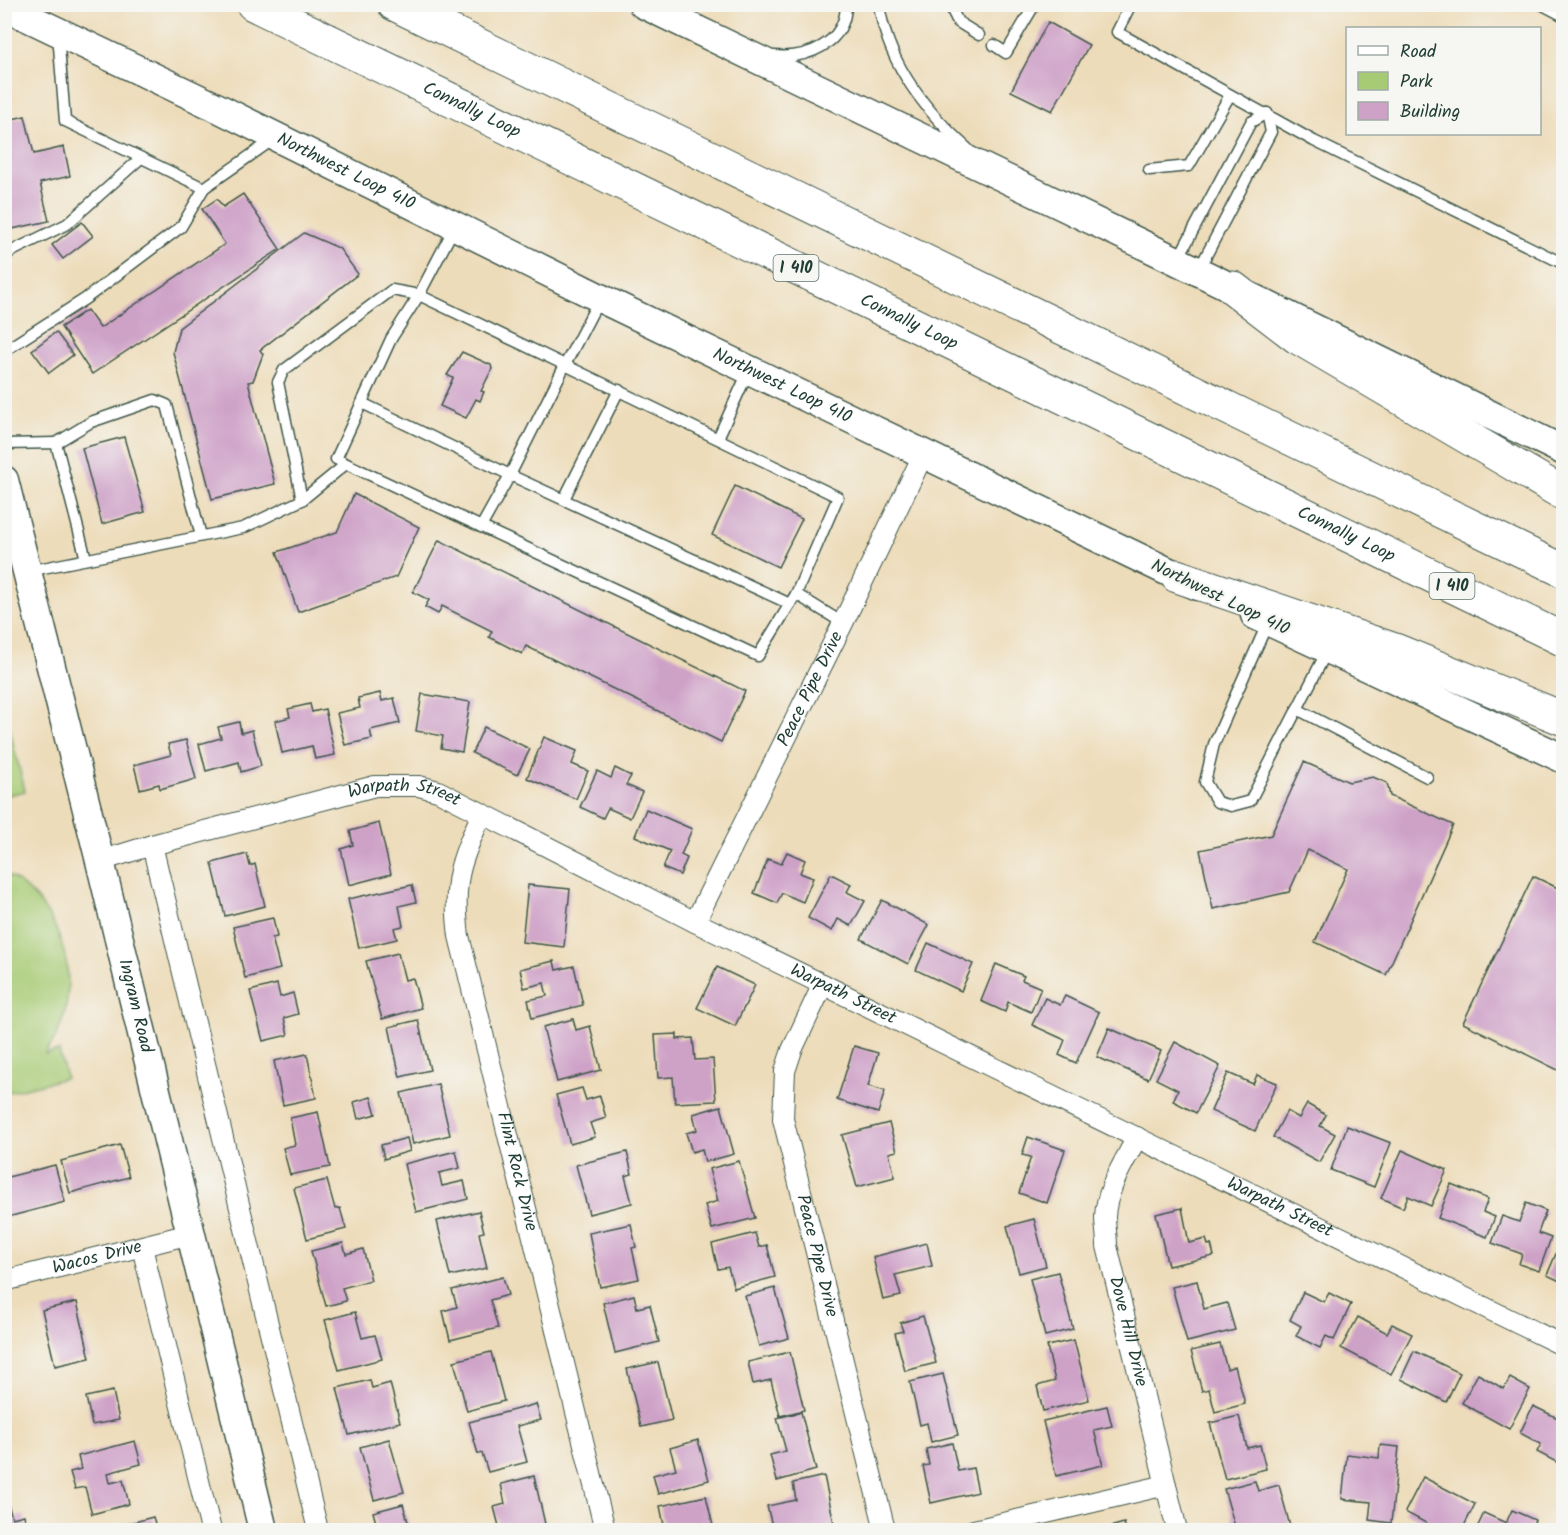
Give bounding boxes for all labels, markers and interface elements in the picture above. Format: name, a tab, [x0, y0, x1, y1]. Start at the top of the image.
legend	[1346, 27, 1541, 135]
text: Road	[1400, 38, 1437, 67]
text: Park	[1400, 68, 1433, 97]
street label: Connally Loop	[418, 74, 526, 146]
text: Building	[1400, 98, 1460, 127]
street label: Northwest Loop 410	[272, 125, 420, 218]
road number: I 410	[774, 255, 818, 281]
street label: Connally Loop	[855, 286, 963, 359]
street label: Northwest Loop 410	[708, 340, 857, 432]
street label: Connally Loop	[1292, 498, 1400, 571]
street label: Northwest Loop 410	[1146, 552, 1294, 644]
road number: I 410	[1430, 573, 1474, 599]
street label: Peace Pipe Drive	[770, 626, 851, 752]
street label: Warpath Street	[345, 771, 467, 815]
street label: Ingram Road	[110, 956, 161, 1057]
street label: Warpath Street	[785, 956, 902, 1033]
street label: Flint Rock Drive	[488, 1109, 545, 1234]
street label: Warpath Street	[1222, 1169, 1339, 1246]
street label: Peace Pipe Drive	[788, 1191, 846, 1320]
street label: Wacos Drive	[49, 1232, 145, 1283]
street label: Dove Hill Drive	[1101, 1273, 1156, 1390]

